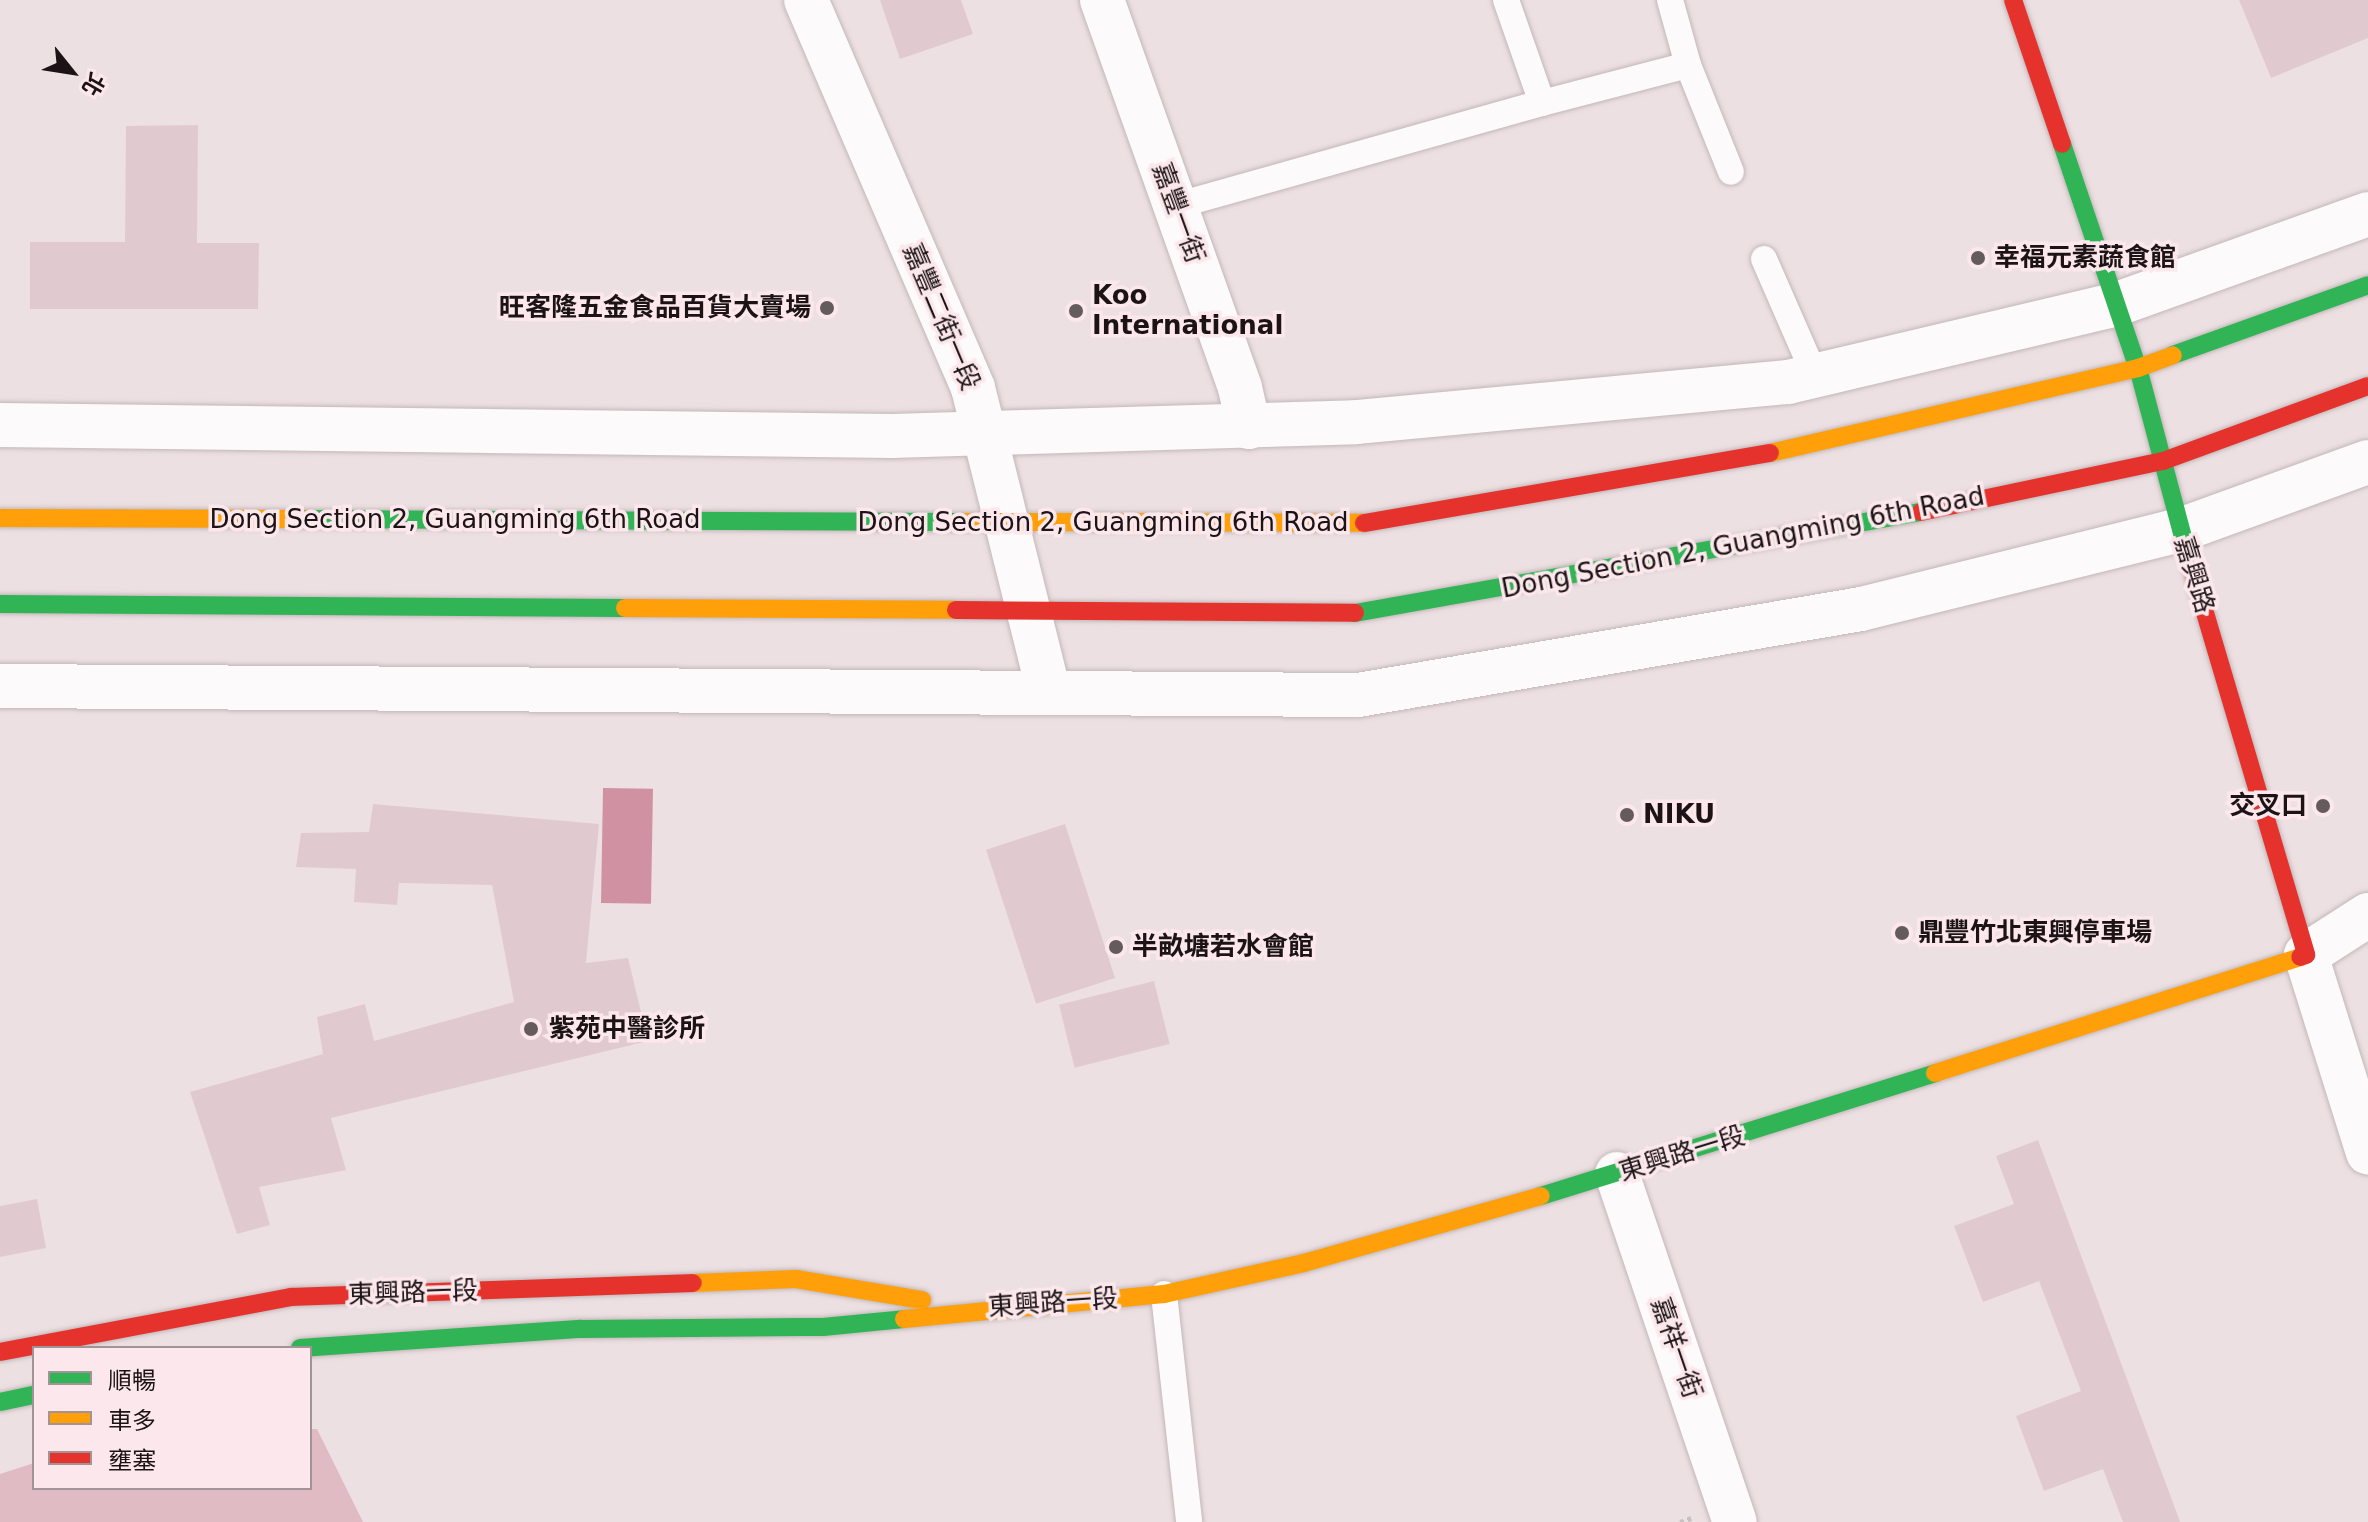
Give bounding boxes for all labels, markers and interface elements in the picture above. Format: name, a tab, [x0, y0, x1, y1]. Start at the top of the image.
north arrow	[32, 32, 112, 112]
text: 北	[77, 68, 110, 100]
street label: 嘉豐一街	[1146, 159, 1210, 267]
street label: 嘉豐二街一段	[896, 239, 986, 395]
place label: 幸福元素蔬食館	[1994, 242, 2176, 274]
marker: 幸福元素蔬食館	[1969, 249, 1987, 267]
place label: Koo International	[1092, 280, 1283, 342]
place label: 旺客隆五金食品百貨大賣場	[499, 292, 811, 324]
marker: 旺客隆五金食品百貨大賣場	[818, 299, 836, 317]
marker: Koo International	[1067, 302, 1085, 320]
street label: Dong Section 2, Guangming 6th Road	[1499, 481, 1987, 605]
street label: Dong Section 2, Guangming 6th Road	[209, 504, 701, 536]
street label: Dong Section 2, Guangming 6th Road	[857, 507, 1349, 539]
street label: 嘉興路	[2168, 533, 2220, 617]
place label: 交叉口	[2229, 790, 2307, 822]
marker: 交叉口	[2314, 797, 2332, 815]
place label: NIKU	[1643, 799, 1715, 831]
marker: NIKU	[1618, 806, 1636, 824]
place label: 鼎豐竹北東興停車場	[1918, 917, 2152, 949]
marker: 鼎豐竹北東興停車場	[1893, 924, 1911, 942]
place label: 半畝塘若水會館	[1132, 931, 1314, 963]
marker: 半畝塘若水會館	[1107, 938, 1125, 956]
place label: 紫苑中醫診所	[549, 1013, 705, 1045]
marker: 紫苑中醫診所	[520, 1018, 542, 1040]
street label: 東興路一段	[1615, 1120, 1749, 1188]
street label: 東興路一段	[347, 1275, 479, 1311]
street label: 東興路一段	[987, 1283, 1119, 1323]
street label: 嘉祥一街	[1644, 1294, 1708, 1402]
legend	[32, 1346, 312, 1490]
text: 順暢	[108, 1367, 156, 1395]
text: 車多	[108, 1407, 156, 1435]
text: 壅塞	[108, 1447, 156, 1475]

